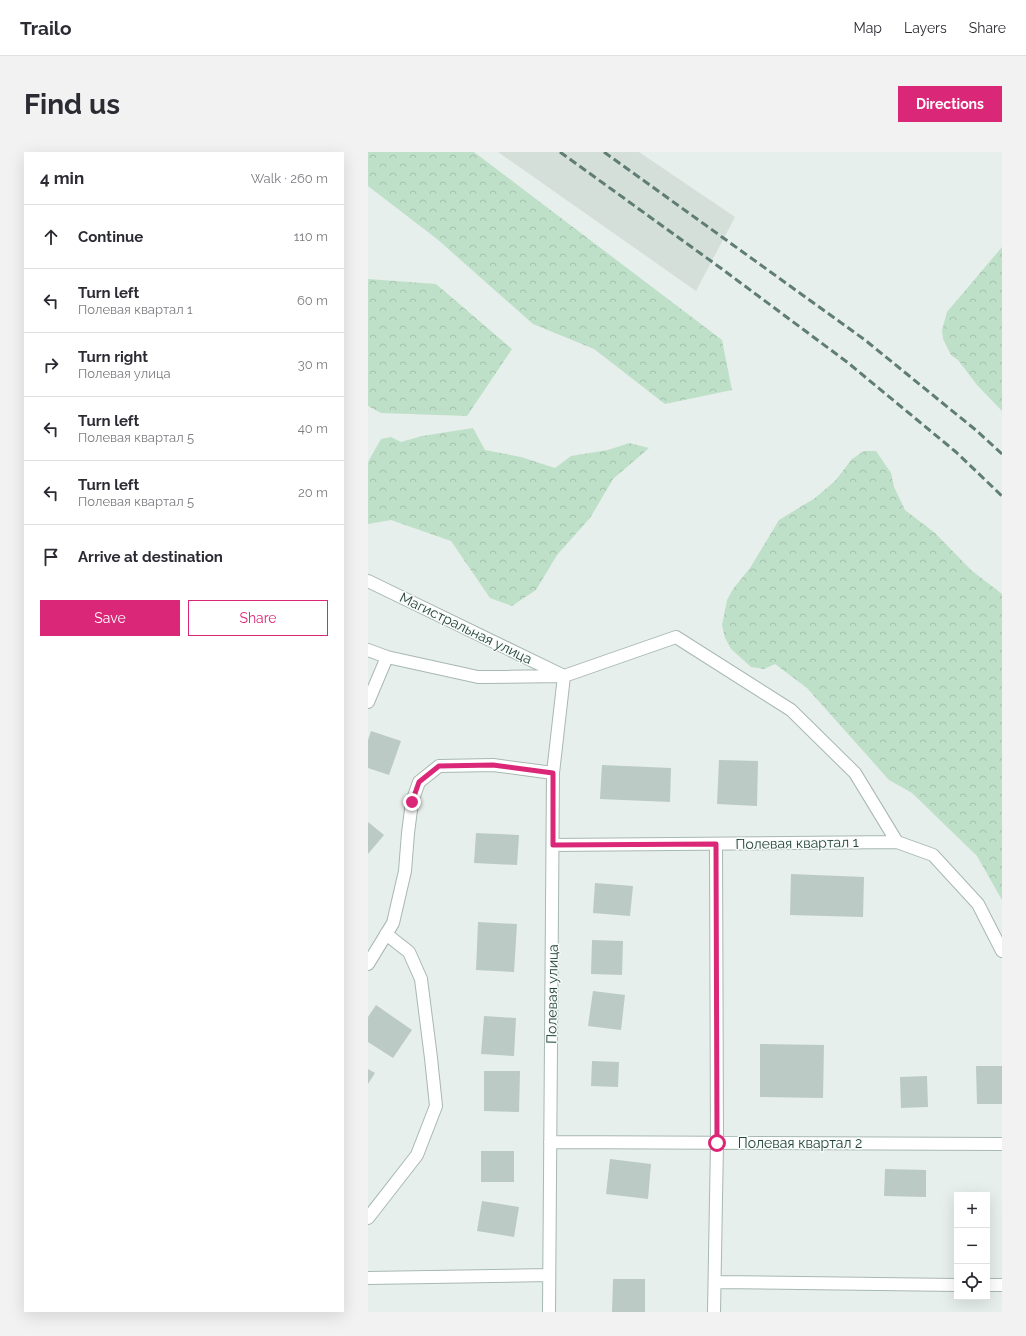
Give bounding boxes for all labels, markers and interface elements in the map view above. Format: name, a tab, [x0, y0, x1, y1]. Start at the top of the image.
text: Trailo	[20, 17, 71, 39]
text: Map	[854, 20, 882, 36]
text: Layers	[904, 20, 947, 36]
text: Share	[969, 20, 1006, 36]
button: Directions	[898, 86, 1002, 122]
text: Find us	[24, 88, 120, 121]
text: 4 min	[40, 168, 84, 188]
text: Walk · 260 m	[251, 171, 328, 186]
icon: ahead	[40, 226, 62, 248]
text: Continue	[78, 228, 143, 246]
text: 110 m	[294, 229, 328, 244]
text: Turn left	[78, 284, 139, 302]
icon: left	[40, 290, 62, 312]
text: 60 m	[297, 293, 328, 308]
text: Полевая квартал 1	[78, 302, 192, 317]
text: Turn right	[78, 348, 148, 366]
icon: right	[40, 354, 62, 376]
text: 30 m	[298, 357, 328, 372]
text: Полевая улица	[78, 366, 171, 381]
text: Turn left	[78, 412, 139, 430]
icon: left	[40, 418, 62, 440]
text: 40 m	[298, 421, 328, 436]
text: Полевая квартал 5	[78, 430, 194, 445]
text: Turn left	[78, 476, 139, 494]
icon: left	[40, 482, 62, 504]
text: 20 m	[298, 485, 328, 500]
text: Полевая квартал 5	[78, 494, 194, 509]
icon: arrive	[40, 546, 62, 568]
text: Arrive at destination	[78, 548, 223, 566]
street label: Магистральная улица	[397, 589, 535, 667]
button: Save	[40, 600, 180, 636]
button: Share	[188, 600, 328, 636]
route end	[403, 793, 421, 811]
street label: Полевая квартал 1	[735, 834, 859, 852]
street label: Полевая улица	[543, 944, 561, 1044]
route start	[708, 1134, 726, 1152]
street label: Полевая квартал 2	[738, 1135, 862, 1151]
map controls	[954, 1192, 990, 1300]
button: +	[954, 1192, 990, 1228]
button: −	[954, 1228, 990, 1264]
button: locate	[954, 1264, 990, 1300]

